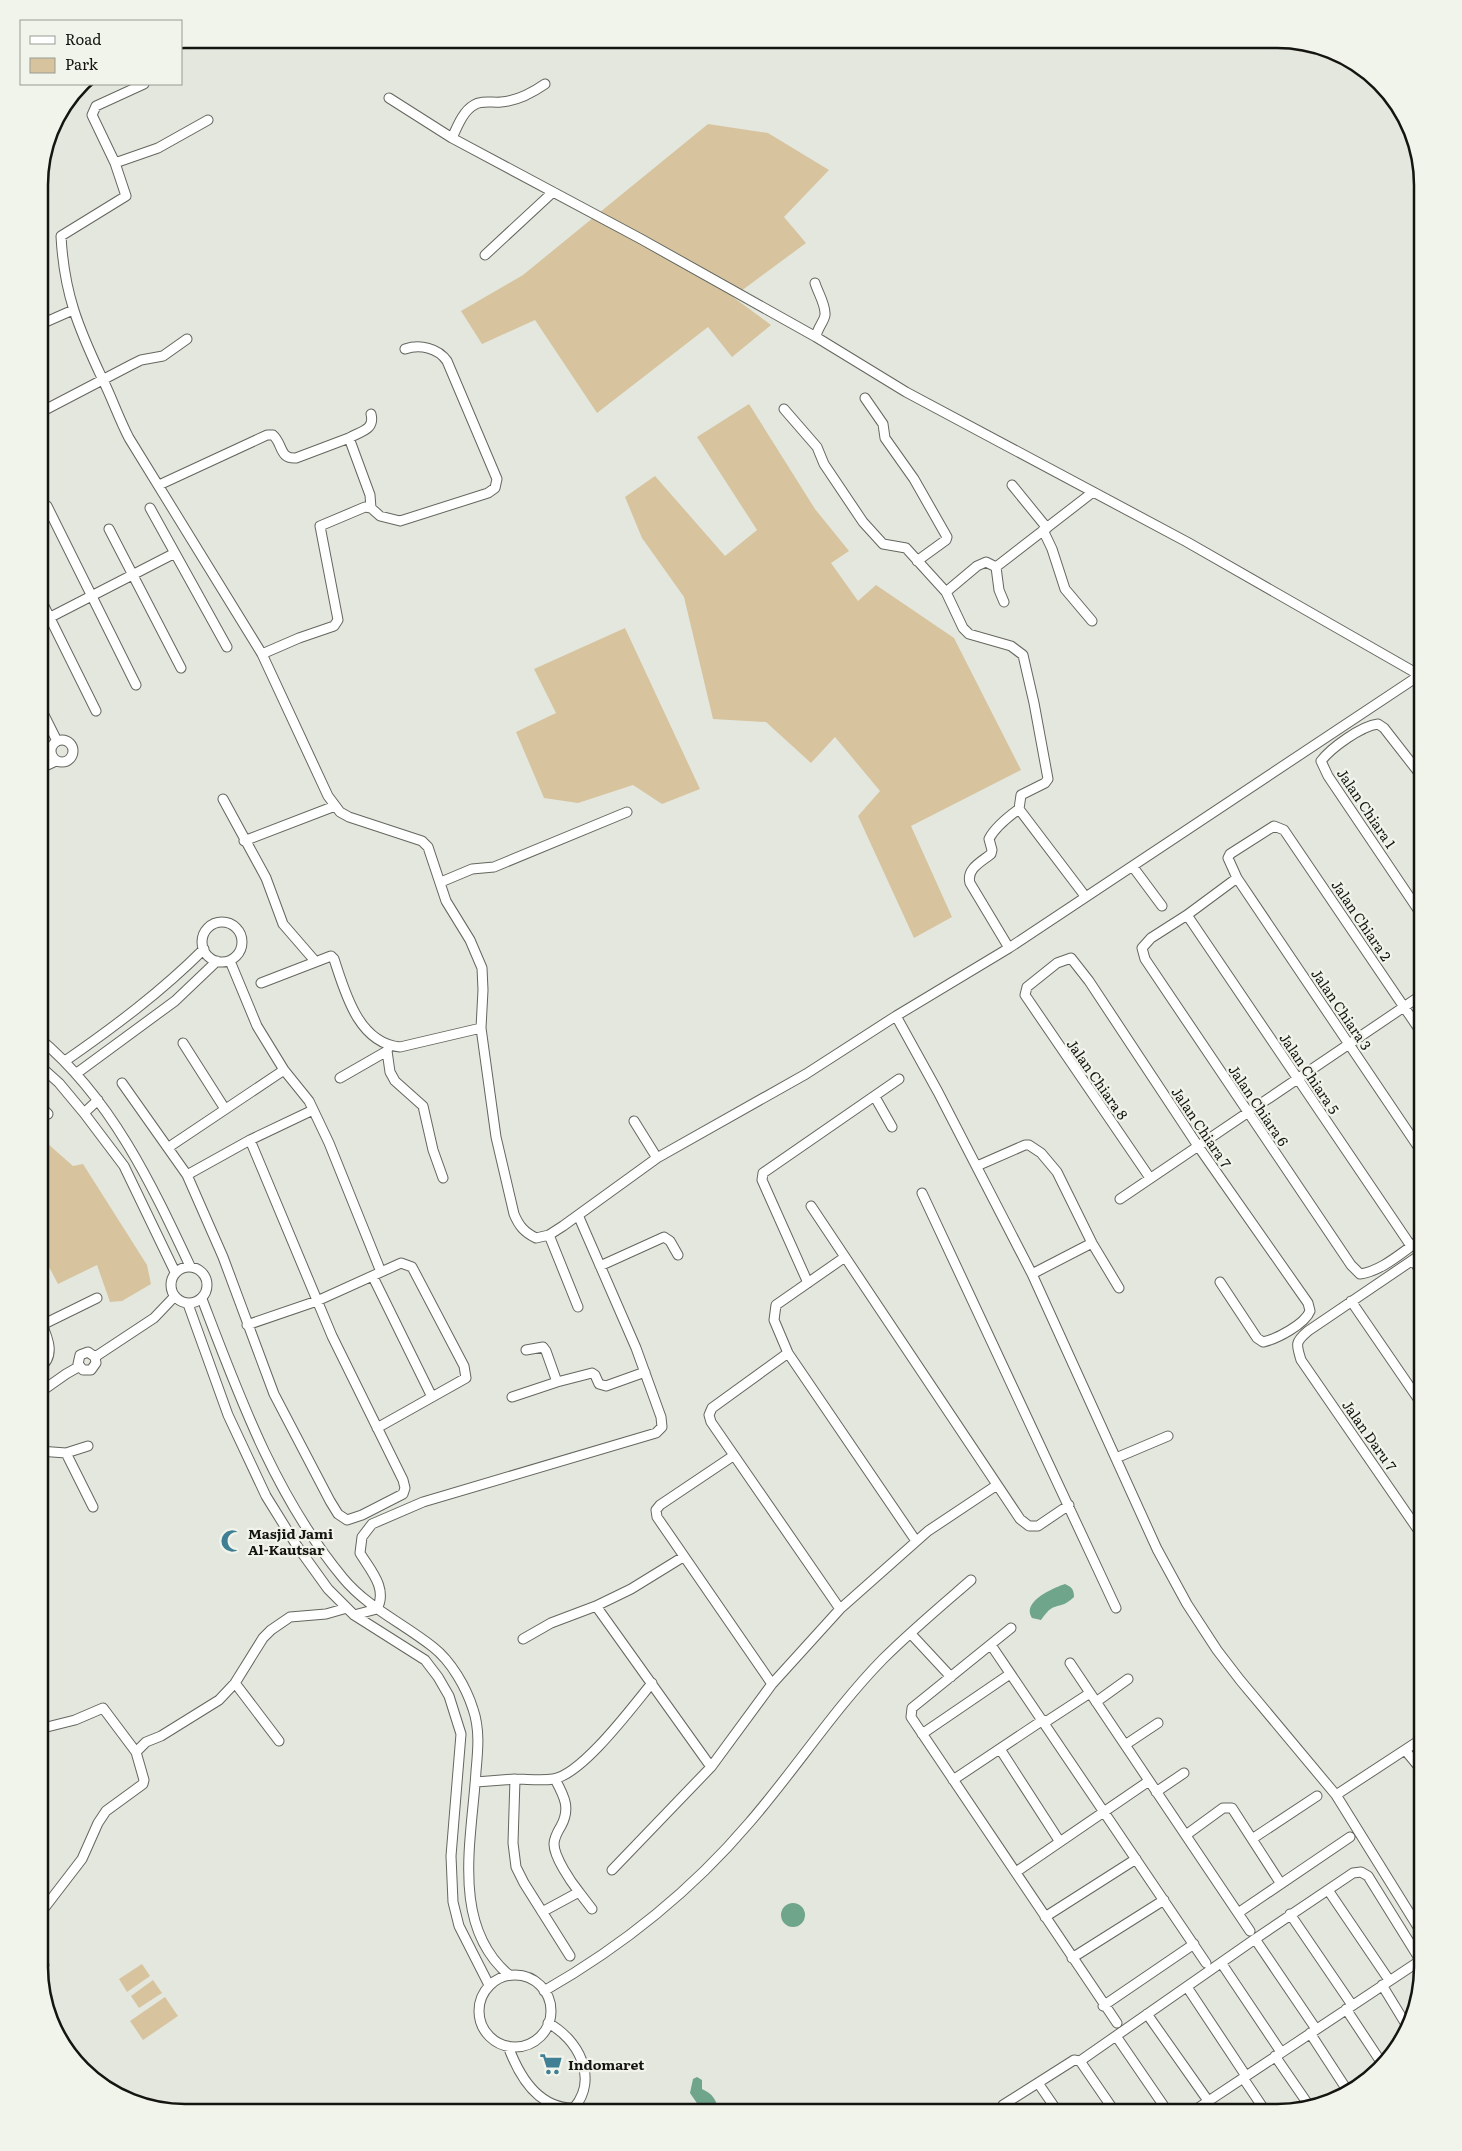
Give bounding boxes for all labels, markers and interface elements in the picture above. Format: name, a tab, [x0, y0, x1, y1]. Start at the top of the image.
legend	[20, 20, 182, 85]
text: Road	[65, 27, 101, 50]
text: Park	[65, 52, 99, 75]
street label: Jalan Chiara 1	[1333, 764, 1401, 852]
street label: Jalan Chiara 2	[1327, 875, 1397, 965]
street label: Jalan Chiara 3	[1307, 964, 1377, 1054]
street label: Jalan Chiara 5	[1275, 1028, 1345, 1118]
street label: Jalan Chiara 8	[1063, 1035, 1133, 1124]
street label: Jalan Chiara 6	[1224, 1060, 1294, 1150]
street label: Jalan Chiara 7	[1167, 1082, 1237, 1172]
street label: Jalan Daru 7	[1338, 1395, 1402, 1475]
place label: Masjid Jami Al-Kautsar	[248, 1523, 333, 1559]
mosque icon: Masjid Jami Al-Kautsar	[219, 1528, 245, 1554]
supermarket icon: Indomaret	[538, 2051, 564, 2077]
place label: Indomaret	[568, 2054, 645, 2074]

